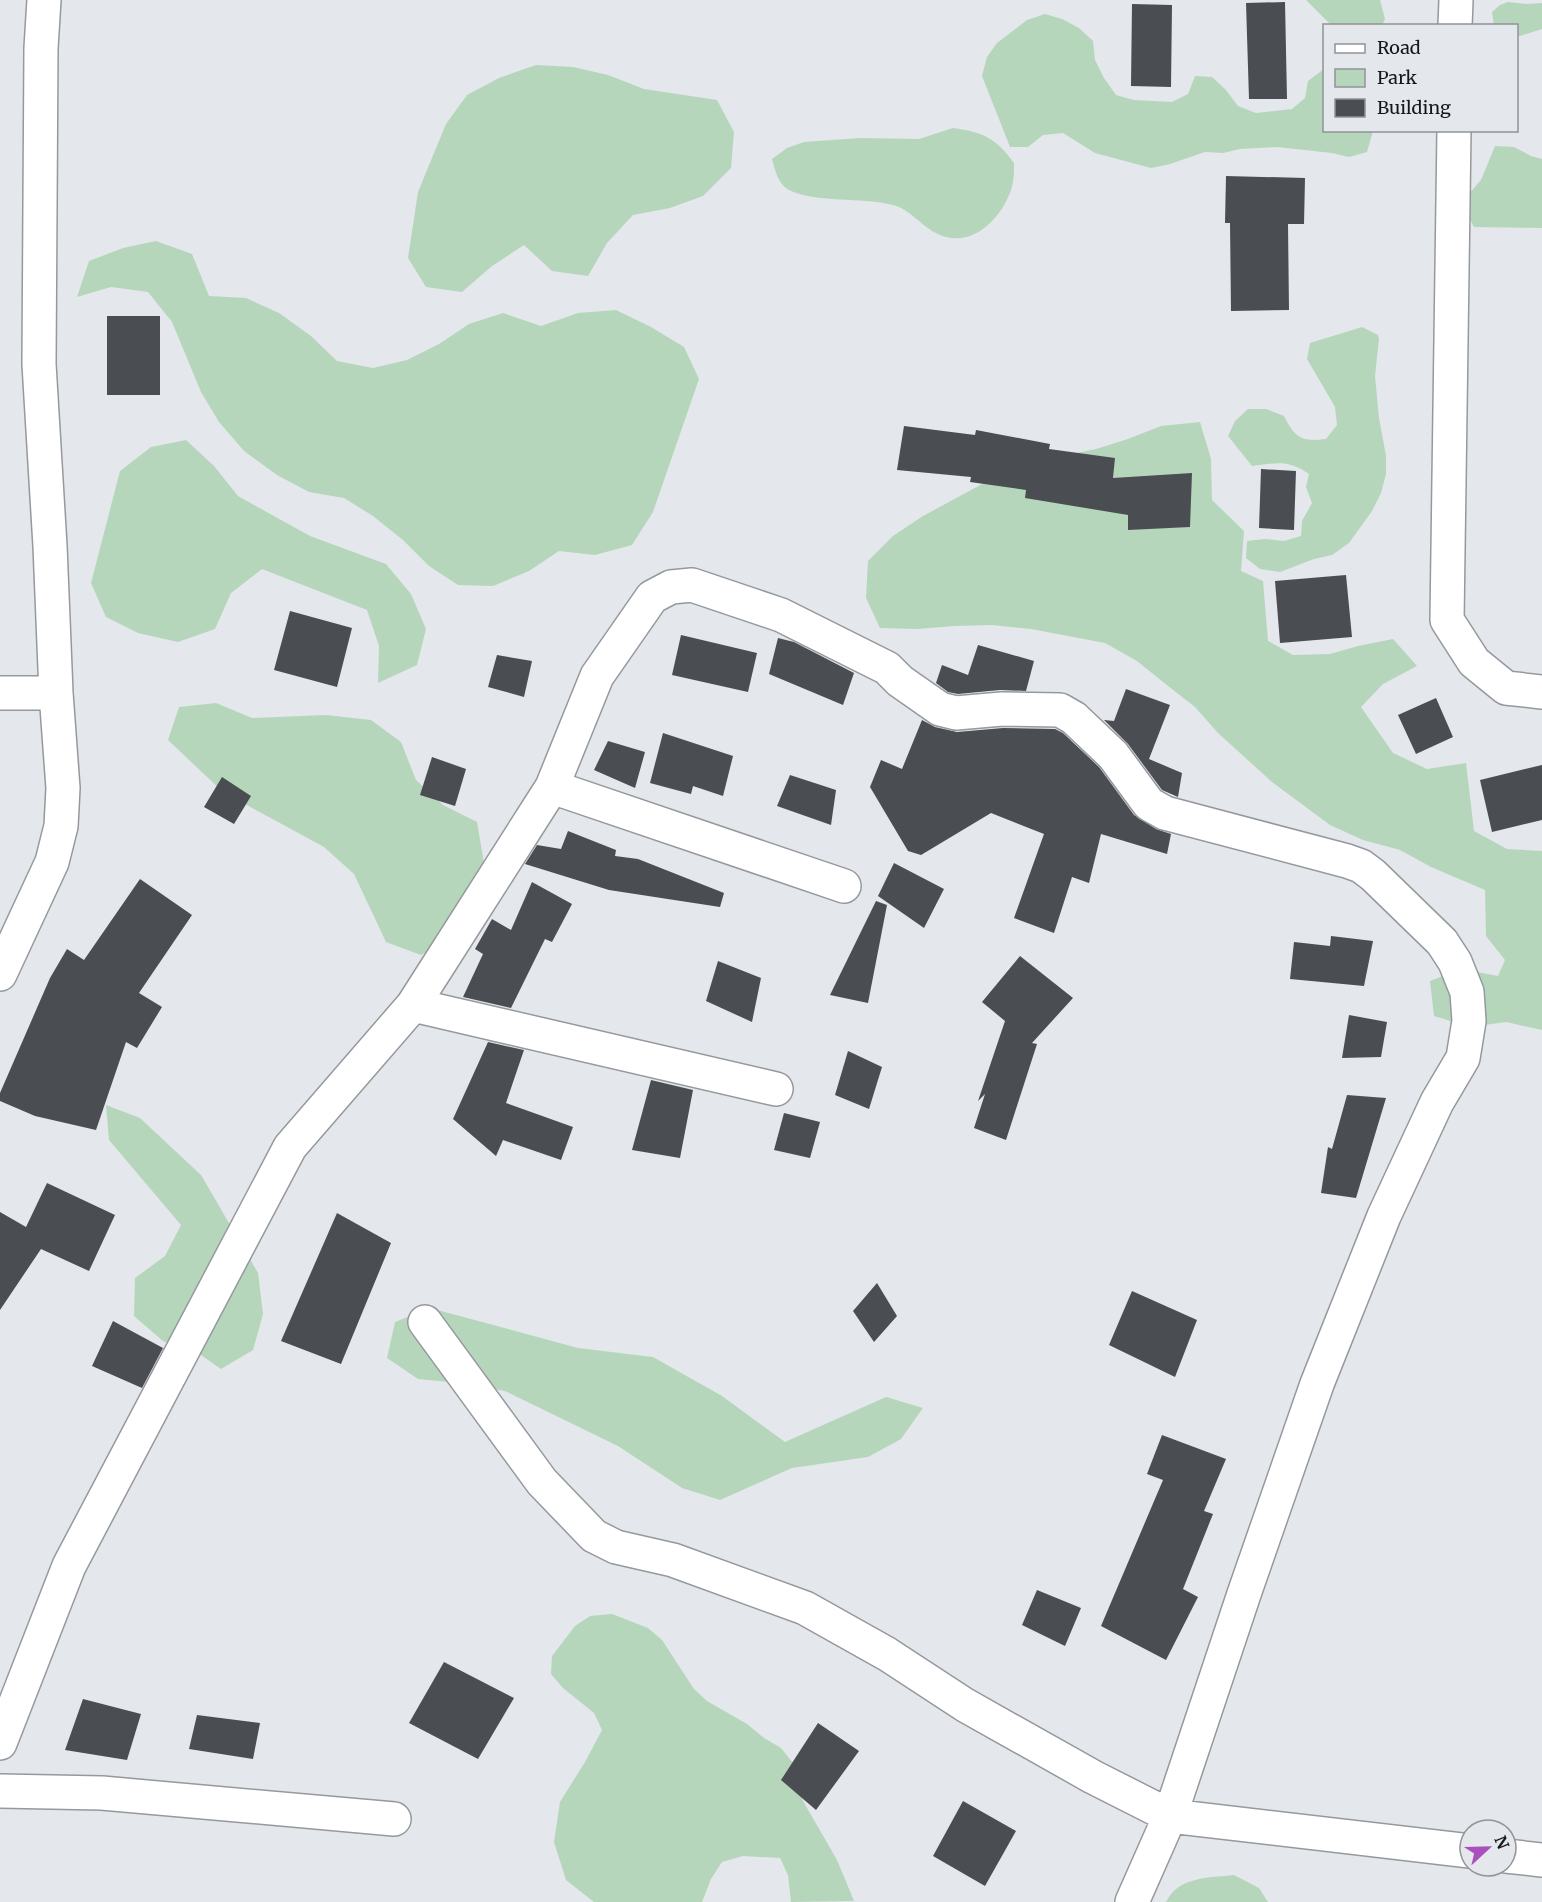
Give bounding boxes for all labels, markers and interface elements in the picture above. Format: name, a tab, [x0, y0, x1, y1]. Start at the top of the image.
legend	[1323, 24, 1518, 132]
text: Road	[1377, 36, 1421, 59]
text: Park	[1377, 66, 1418, 89]
text: Building	[1377, 96, 1451, 119]
north arrow	[1458, 1818, 1518, 1878]
text: N	[1490, 1833, 1514, 1852]

